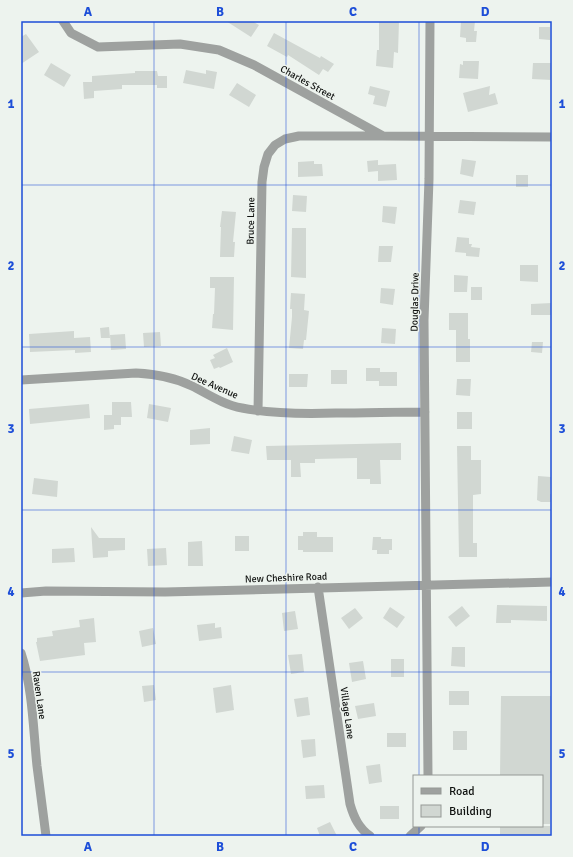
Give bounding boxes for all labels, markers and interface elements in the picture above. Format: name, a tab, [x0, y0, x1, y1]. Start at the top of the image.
text: A	[84, 4, 93, 20]
text: B	[216, 4, 224, 20]
text: C	[349, 4, 357, 20]
text: D	[481, 4, 490, 20]
street label: Charles Street	[278, 63, 337, 103]
text: 1	[7, 96, 15, 112]
text: 1	[558, 96, 566, 112]
street label: Bruce Lane	[245, 197, 257, 245]
text: 2	[7, 258, 15, 274]
text: 2	[558, 258, 566, 274]
street label: Douglas Drive	[408, 272, 422, 332]
street label: Dee Avenue	[189, 370, 240, 402]
text: 3	[7, 421, 15, 437]
text: 3	[558, 421, 566, 437]
street label: New Cheshire Road	[245, 571, 327, 585]
text: 4	[7, 584, 15, 600]
text: 4	[558, 584, 566, 600]
street label: Raven Lane	[30, 670, 48, 720]
street label: Village Lane	[337, 686, 357, 740]
text: 5	[7, 746, 15, 762]
text: 5	[558, 746, 566, 762]
legend	[413, 775, 543, 827]
text: Road	[449, 784, 475, 799]
text: Building	[449, 804, 492, 819]
text: A	[84, 839, 93, 855]
text: B	[216, 839, 224, 855]
text: C	[349, 839, 357, 855]
text: D	[481, 839, 490, 855]

